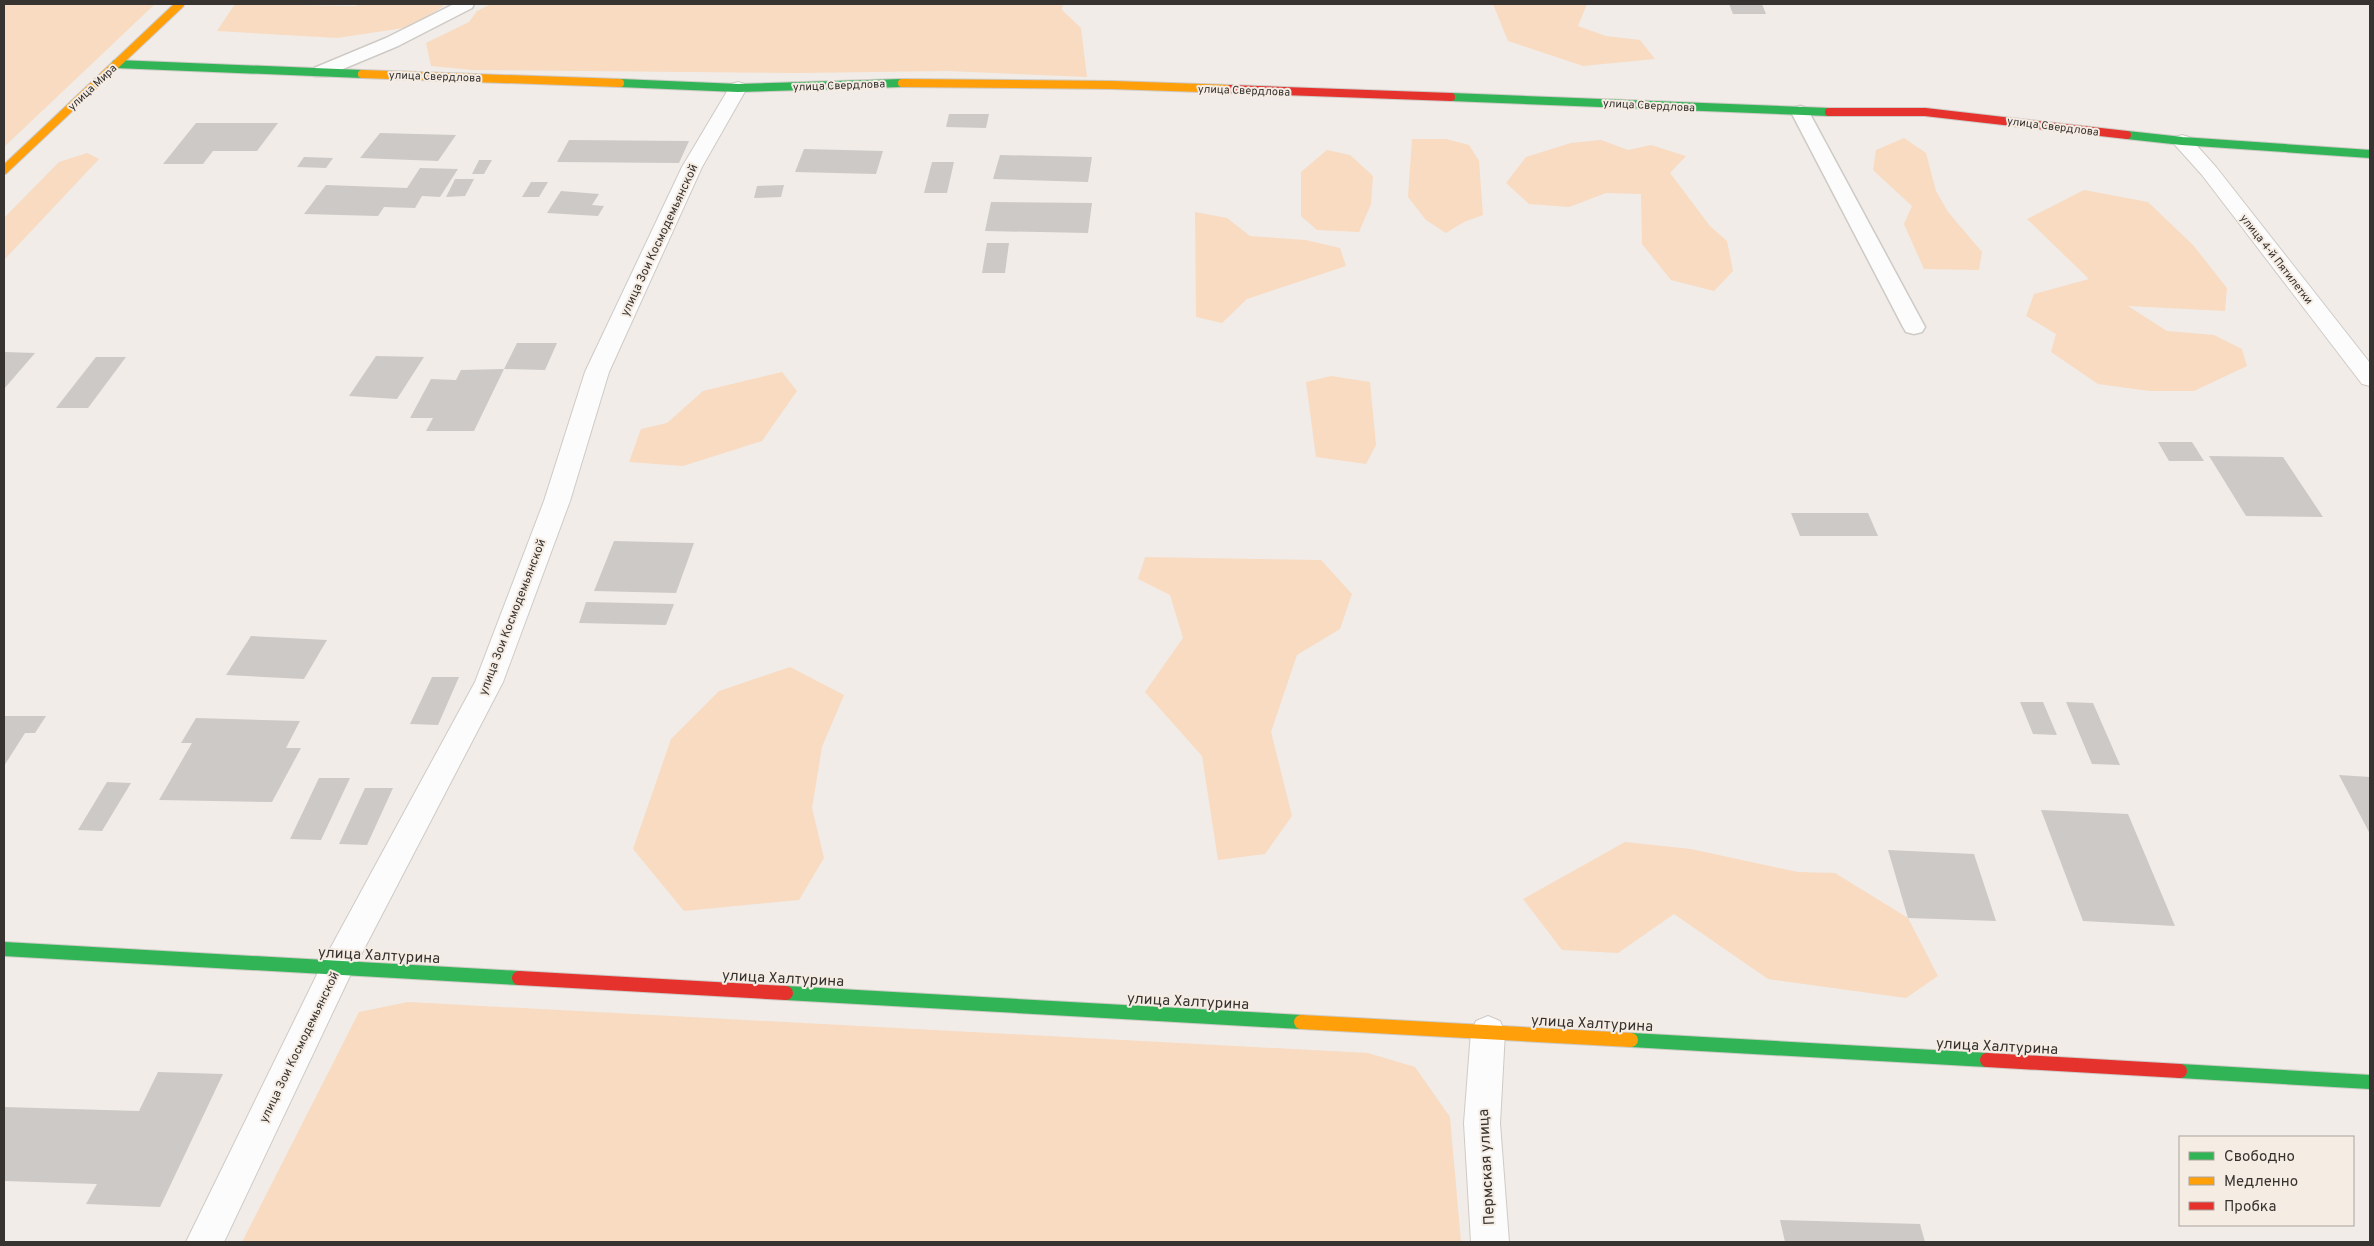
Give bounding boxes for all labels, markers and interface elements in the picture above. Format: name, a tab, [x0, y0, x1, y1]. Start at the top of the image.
street label: улица Мира	[65, 61, 120, 114]
street label: улица Свердлова	[389, 68, 482, 86]
street label: улица Свердлова	[793, 77, 886, 95]
street label: улица Свердлова	[1198, 82, 1291, 100]
street label: улица Свердлова	[1603, 97, 1696, 115]
street label: улица Свердлова	[2006, 114, 2100, 140]
street label: улица Зои Космодемьянской	[618, 162, 702, 319]
street label: улица 4-й Пятилетки	[2237, 212, 2316, 307]
street label: улица Зои Космодемьянской	[476, 537, 550, 698]
street label: улица Халтурина	[317, 944, 440, 969]
street label: улица Халтурина	[721, 967, 844, 992]
street label: улица Зои Космодемьянской	[256, 969, 344, 1126]
street label: улица Халтурина	[1126, 990, 1249, 1015]
street label: улица Халтурина	[1530, 1012, 1653, 1037]
street label: улица Халтурина	[1935, 1035, 2058, 1060]
street label: Пермская улица	[1475, 1108, 1500, 1226]
legend	[2179, 1136, 2354, 1226]
text: Свободно	[2224, 1148, 2295, 1167]
text: Медленно	[2224, 1173, 2298, 1192]
text: Пробка	[2224, 1198, 2276, 1217]

